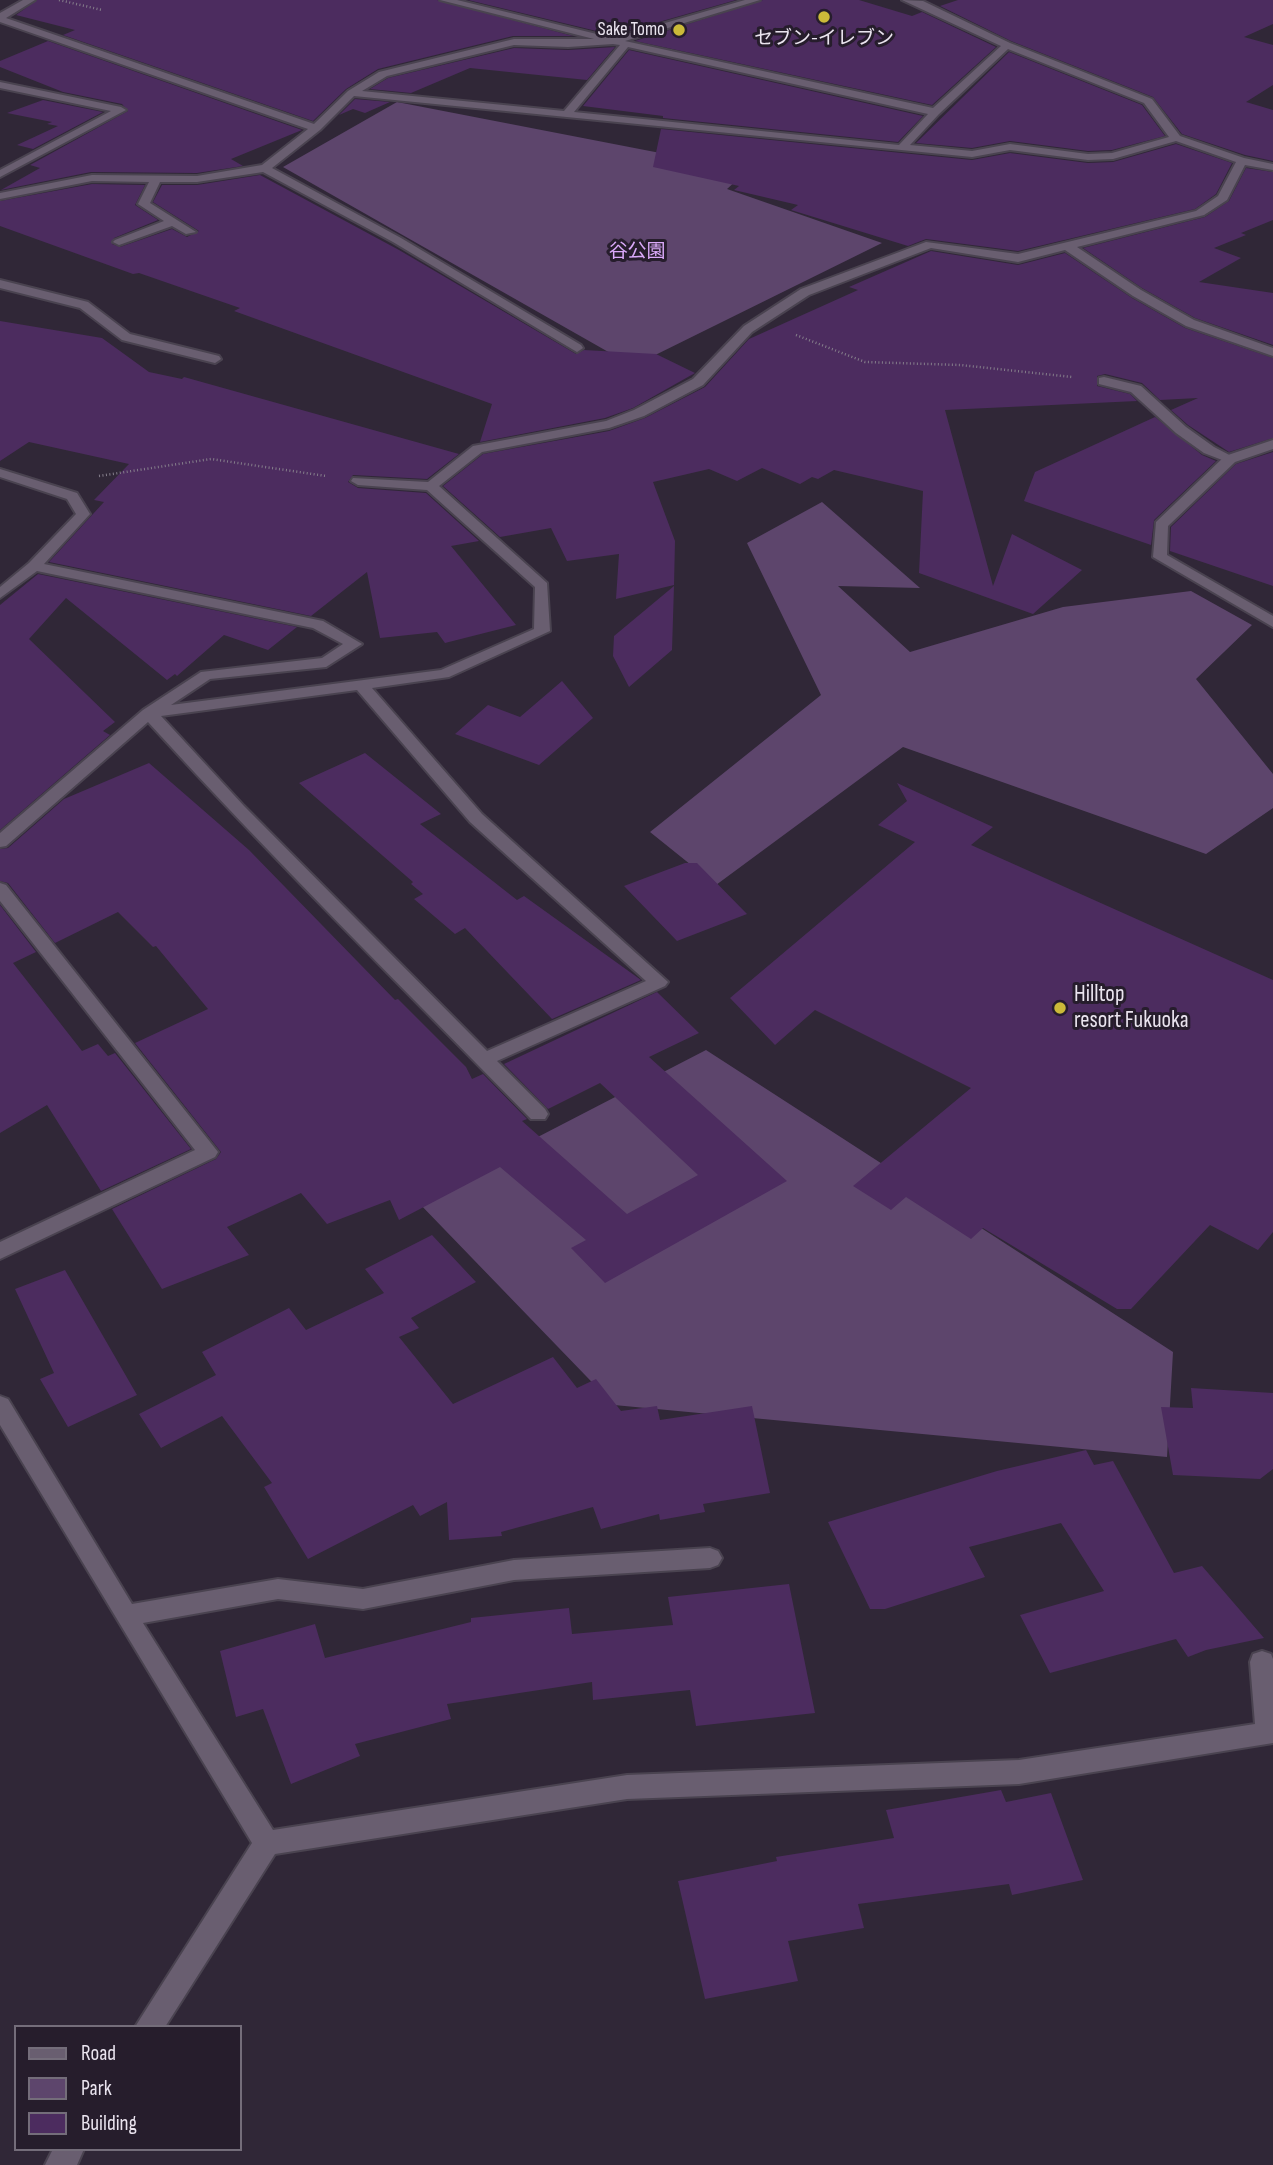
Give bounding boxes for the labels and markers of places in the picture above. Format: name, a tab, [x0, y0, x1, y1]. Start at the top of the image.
marker: セブン-イレブン	[816, 9, 832, 25]
place label: Sake Tomo	[598, 19, 665, 41]
marker: Sake Tomo	[671, 22, 687, 38]
place label: セブン-イレブン	[754, 28, 894, 50]
place label: Hilltop resort Fukuoka	[1074, 981, 1189, 1035]
marker: Hilltop resort Fukuoka	[1052, 1000, 1068, 1016]

